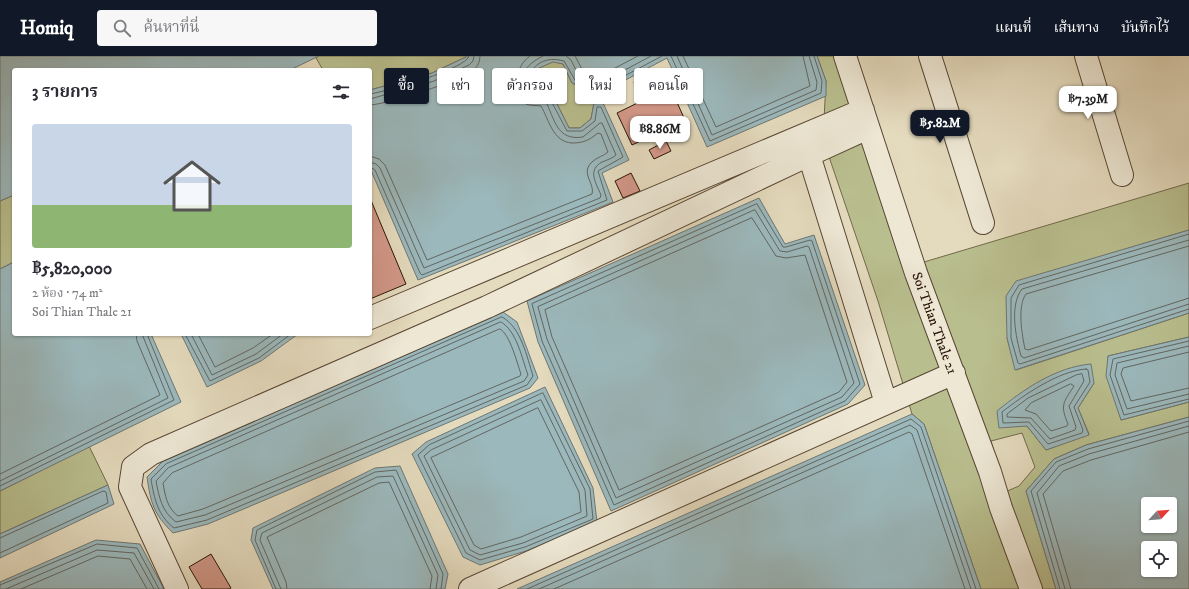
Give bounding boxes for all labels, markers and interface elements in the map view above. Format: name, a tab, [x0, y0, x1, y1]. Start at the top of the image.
search box	[97, 10, 377, 46]
text: Homiq	[20, 17, 73, 40]
icon: search	[111, 17, 133, 39]
text: ค้นหาที่นี่	[143, 18, 199, 37]
text: แผนที่	[995, 19, 1032, 37]
text: เส้นทาง	[1054, 19, 1099, 37]
text: บันทึกไว้	[1121, 19, 1169, 37]
chip: ซื้อ	[384, 68, 429, 104]
chip: เช่า	[437, 68, 484, 104]
chip: ตัวกรอง	[492, 68, 567, 104]
chip: ใหม่	[575, 68, 626, 104]
chip: คอนโด	[634, 68, 703, 104]
text: 3 รายการ	[32, 81, 98, 103]
icon: filters	[330, 81, 352, 103]
pin: ฿7.39M	[1055, 86, 1121, 120]
text: ฿7.39M	[1068, 91, 1108, 107]
pin: ฿5.82M	[907, 110, 973, 144]
text: ฿5.82M	[919, 115, 961, 131]
pin: ฿8.86M	[627, 116, 693, 150]
text: ฿8.86M	[639, 121, 681, 137]
icon: home	[156, 150, 228, 222]
text: ฿5,820,000	[32, 258, 112, 280]
street label: Soi Thian Thale 21	[907, 270, 961, 377]
text: 2 ห้อง · 74 m²	[32, 285, 103, 301]
text: Soi Thian Thale 21	[32, 304, 132, 320]
north arrow	[1141, 497, 1177, 533]
map controls	[1141, 497, 1177, 577]
button: locate	[1141, 541, 1177, 577]

